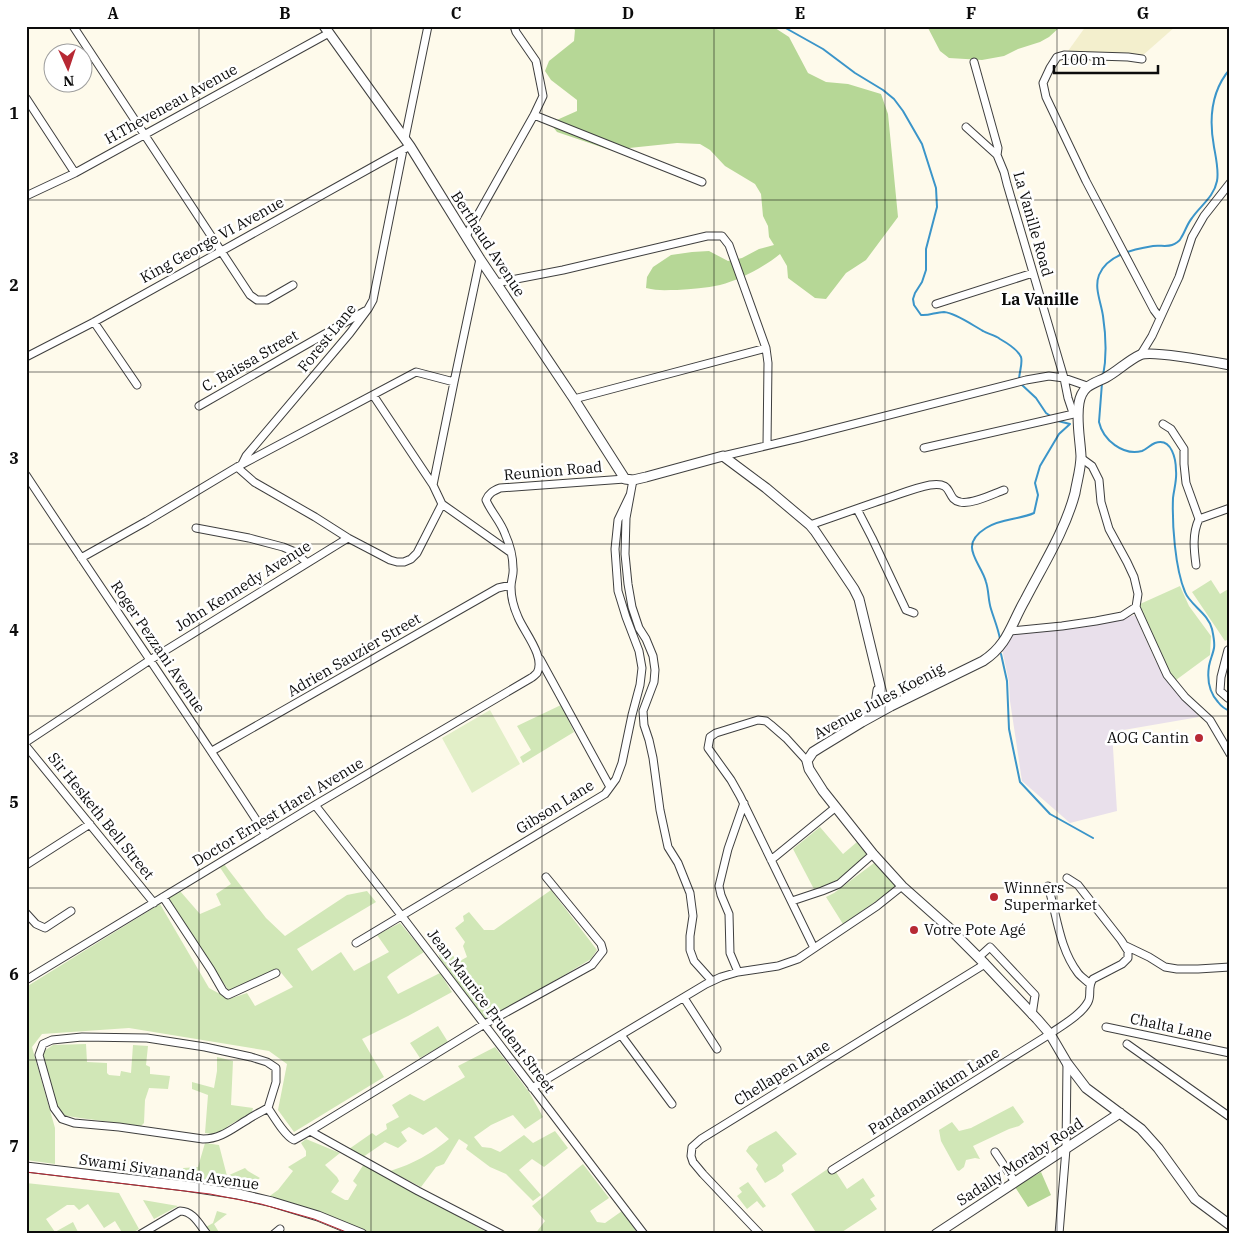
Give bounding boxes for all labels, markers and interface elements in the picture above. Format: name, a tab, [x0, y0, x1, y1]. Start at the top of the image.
text: A	[107, 3, 119, 23]
text: B	[279, 3, 291, 23]
text: C	[451, 3, 461, 23]
text: D	[622, 3, 634, 23]
text: E	[795, 3, 805, 23]
text: F	[966, 3, 976, 23]
text: G	[1137, 3, 1149, 23]
north arrow	[42, 42, 92, 92]
scale bar	[1054, 42, 1157, 74]
text: 100 m	[1061, 50, 1106, 69]
street label: H.Theveneau Avenue	[101, 59, 241, 148]
text: N	[63, 72, 75, 90]
text: 1	[9, 103, 19, 123]
street label: La Vanille Road	[1009, 169, 1058, 279]
street label: Berthaud Avenue	[447, 187, 530, 300]
street label: King George VI Avenue	[137, 192, 287, 287]
text: 2	[9, 275, 19, 295]
district label: La Vanille	[1001, 289, 1079, 309]
street label: Forest Lane	[293, 300, 360, 376]
street label: C. Baissa Street	[198, 325, 301, 396]
text: 3	[9, 448, 19, 468]
street label: Reunion Road	[503, 457, 603, 484]
street label: John Kennedy Avenue	[171, 536, 314, 635]
street label: Roger Pezzani Avenue	[107, 577, 210, 717]
street label: Adrien Sauzier Street	[284, 609, 424, 700]
text: 4	[9, 620, 19, 640]
street label: Avenue Jules Koenig	[810, 658, 947, 743]
place label: AOG Cantin	[1107, 728, 1189, 747]
marker: AOG Cantin	[1193, 732, 1205, 744]
street label: Sir Hesketh Bell Street	[44, 748, 159, 883]
street label: Doctor Ernest Harel Avenue	[189, 753, 367, 870]
street label: Gibson Lane	[512, 775, 597, 838]
text: 5	[9, 792, 19, 812]
place label: Winners Supermarket	[1004, 878, 1097, 914]
marker: Winners Supermarket	[988, 891, 1000, 903]
place label: Votre Pote Agé	[924, 920, 1026, 939]
marker: Votre Pote Agé	[908, 924, 920, 936]
street label: Jean Maurice Prudent Street	[424, 925, 559, 1096]
text: 6	[9, 964, 19, 984]
street label: Chalta Lane	[1128, 1009, 1214, 1044]
street label: Chellapen Lane	[730, 1036, 833, 1110]
street label: Pandamanikum Lane	[864, 1042, 1003, 1139]
street label: Sadally Moraby Road	[953, 1114, 1087, 1210]
text: 7	[9, 1136, 19, 1156]
street label: Swami Sivananda Avenue	[78, 1149, 260, 1194]

